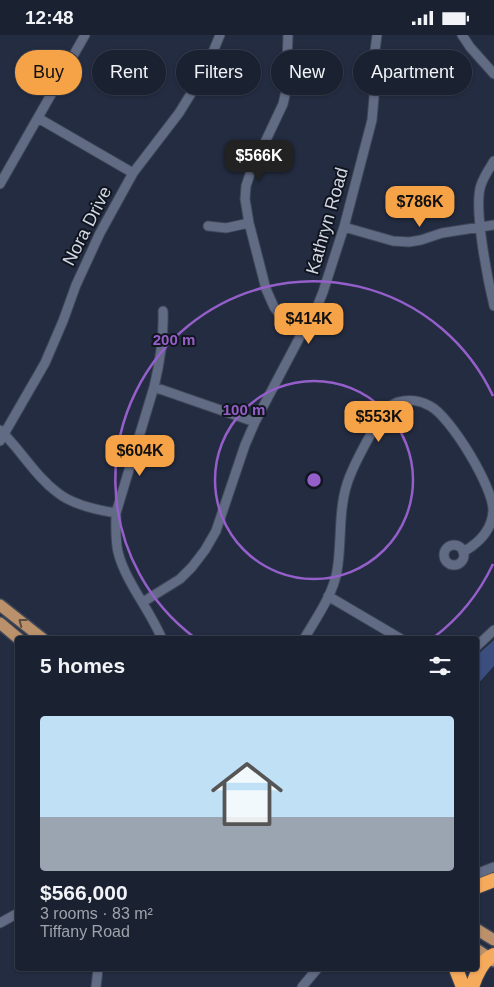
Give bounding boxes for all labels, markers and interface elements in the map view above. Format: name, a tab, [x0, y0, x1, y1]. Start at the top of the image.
text: 12:48	[25, 7, 74, 28]
chip: Buy	[15, 50, 82, 95]
chip: Rent	[92, 50, 166, 95]
chip: Filters	[176, 50, 261, 95]
chip: New	[271, 50, 343, 95]
chip: Apartment	[353, 50, 472, 95]
pin: $566K	[224, 139, 294, 182]
text: $566K	[235, 147, 283, 164]
street label: Kathryn Road	[302, 165, 352, 277]
street label: Nora Drive	[59, 183, 115, 269]
pin: $786K	[385, 185, 455, 228]
text: $786K	[396, 193, 444, 210]
pin: $414K	[274, 303, 344, 345]
text: $414K	[285, 310, 333, 327]
text: 200 m	[153, 331, 195, 348]
text: 100 m	[223, 401, 265, 418]
pin: $553K	[344, 401, 414, 443]
text: $553K	[355, 408, 403, 425]
pin: $604K	[105, 435, 175, 477]
text: $604K	[116, 442, 164, 459]
centre of rings	[305, 471, 323, 489]
one-way arrow	[18, 618, 27, 627]
icon: filters	[426, 652, 454, 680]
text: 5 homes	[40, 654, 125, 677]
icon: home	[202, 749, 292, 839]
text: $566,000	[40, 881, 128, 904]
text: 3 rooms · 83 m²	[40, 905, 153, 922]
text: Tiffany Road	[40, 923, 130, 940]

